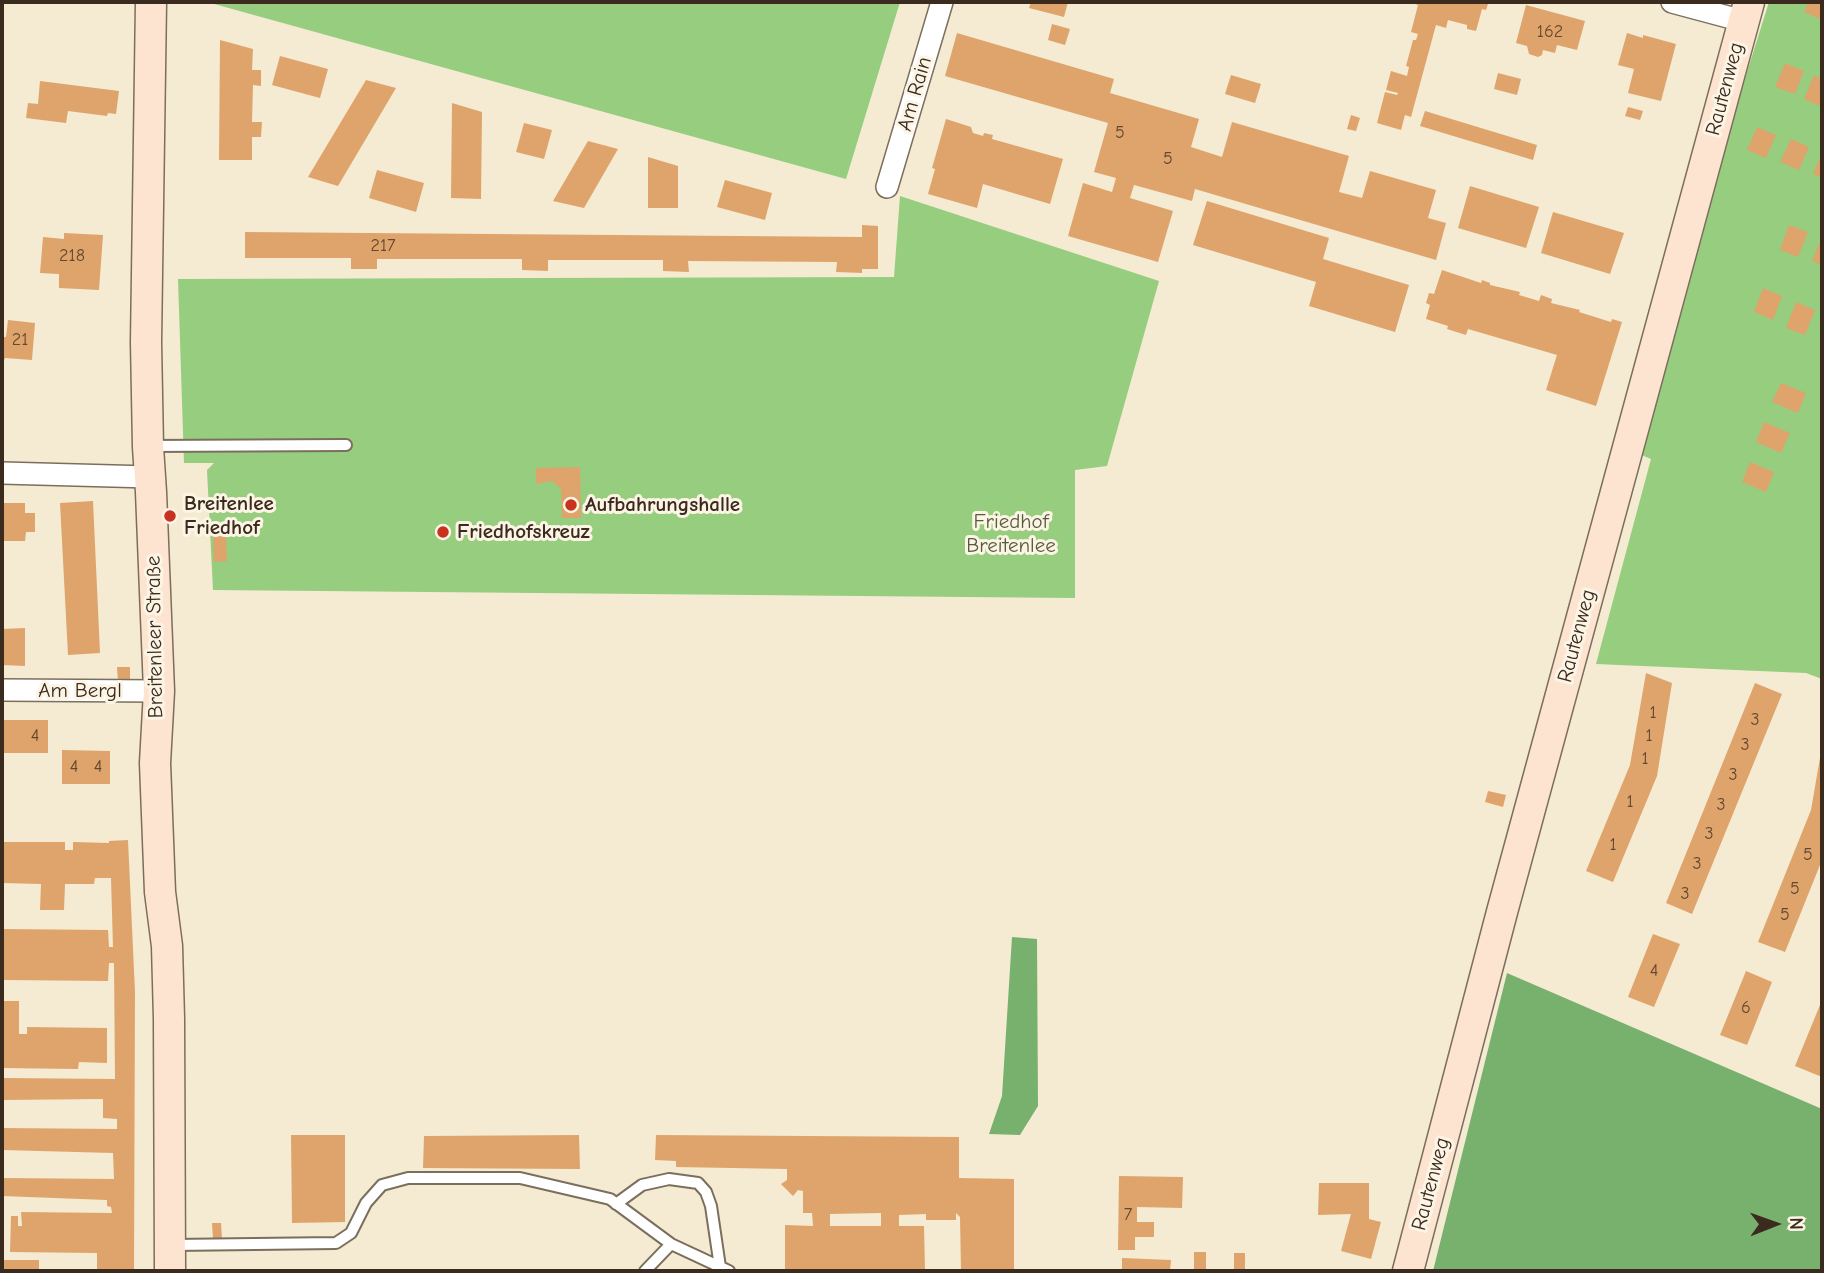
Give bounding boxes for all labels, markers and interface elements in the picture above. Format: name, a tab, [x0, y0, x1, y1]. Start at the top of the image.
house number: 162	[1537, 21, 1563, 43]
street label: Rautenweg	[1701, 40, 1749, 138]
street label: Am Rain	[892, 54, 938, 134]
house number: 5	[1115, 122, 1125, 144]
house number: 5	[1163, 148, 1173, 170]
house number: 217	[370, 235, 396, 257]
house number: 218	[59, 245, 85, 267]
house number: 21	[12, 329, 28, 351]
place label: Breitenlee Friedhof	[184, 491, 274, 541]
place label: Aufbahrungshalle	[585, 492, 740, 518]
marker: Aufbahrungshalle	[563, 497, 579, 513]
marker: Breitenlee Friedhof	[162, 508, 178, 524]
park label: Friedhof Breitenlee	[966, 509, 1056, 559]
place label: Friedhofskreuz	[457, 519, 590, 545]
marker: Friedhofskreuz	[435, 524, 451, 540]
street label: Breitenleer Straße	[141, 555, 169, 719]
street label: Rautenweg	[1553, 587, 1601, 685]
street label: Am Bergl	[38, 678, 122, 704]
house number: 1	[1649, 702, 1657, 724]
house number: 3	[1750, 709, 1760, 731]
house number: 4	[31, 725, 39, 747]
house number: 1	[1645, 725, 1653, 747]
house number: 3	[1740, 734, 1750, 756]
house number: 1	[1641, 748, 1649, 770]
house number: 4	[70, 756, 78, 778]
house number: 4	[94, 756, 102, 778]
house number: 3	[1728, 764, 1738, 786]
house number: 1	[1626, 791, 1634, 813]
house number: 3	[1716, 794, 1726, 816]
house number: 3	[1704, 823, 1714, 845]
house number: 1	[1609, 834, 1617, 856]
house number: 5	[1803, 844, 1813, 866]
house number: 3	[1692, 853, 1702, 875]
house number: 5	[1790, 878, 1800, 900]
house number: 3	[1680, 883, 1690, 905]
house number: 5	[1780, 904, 1790, 926]
house number: 4	[1650, 960, 1658, 982]
house number: 6	[1741, 997, 1751, 1019]
street label: Rautenweg	[1407, 1135, 1455, 1233]
north arrow	[1740, 1189, 1810, 1259]
house number: 7	[1124, 1204, 1132, 1226]
text: N	[1785, 1217, 1807, 1230]

